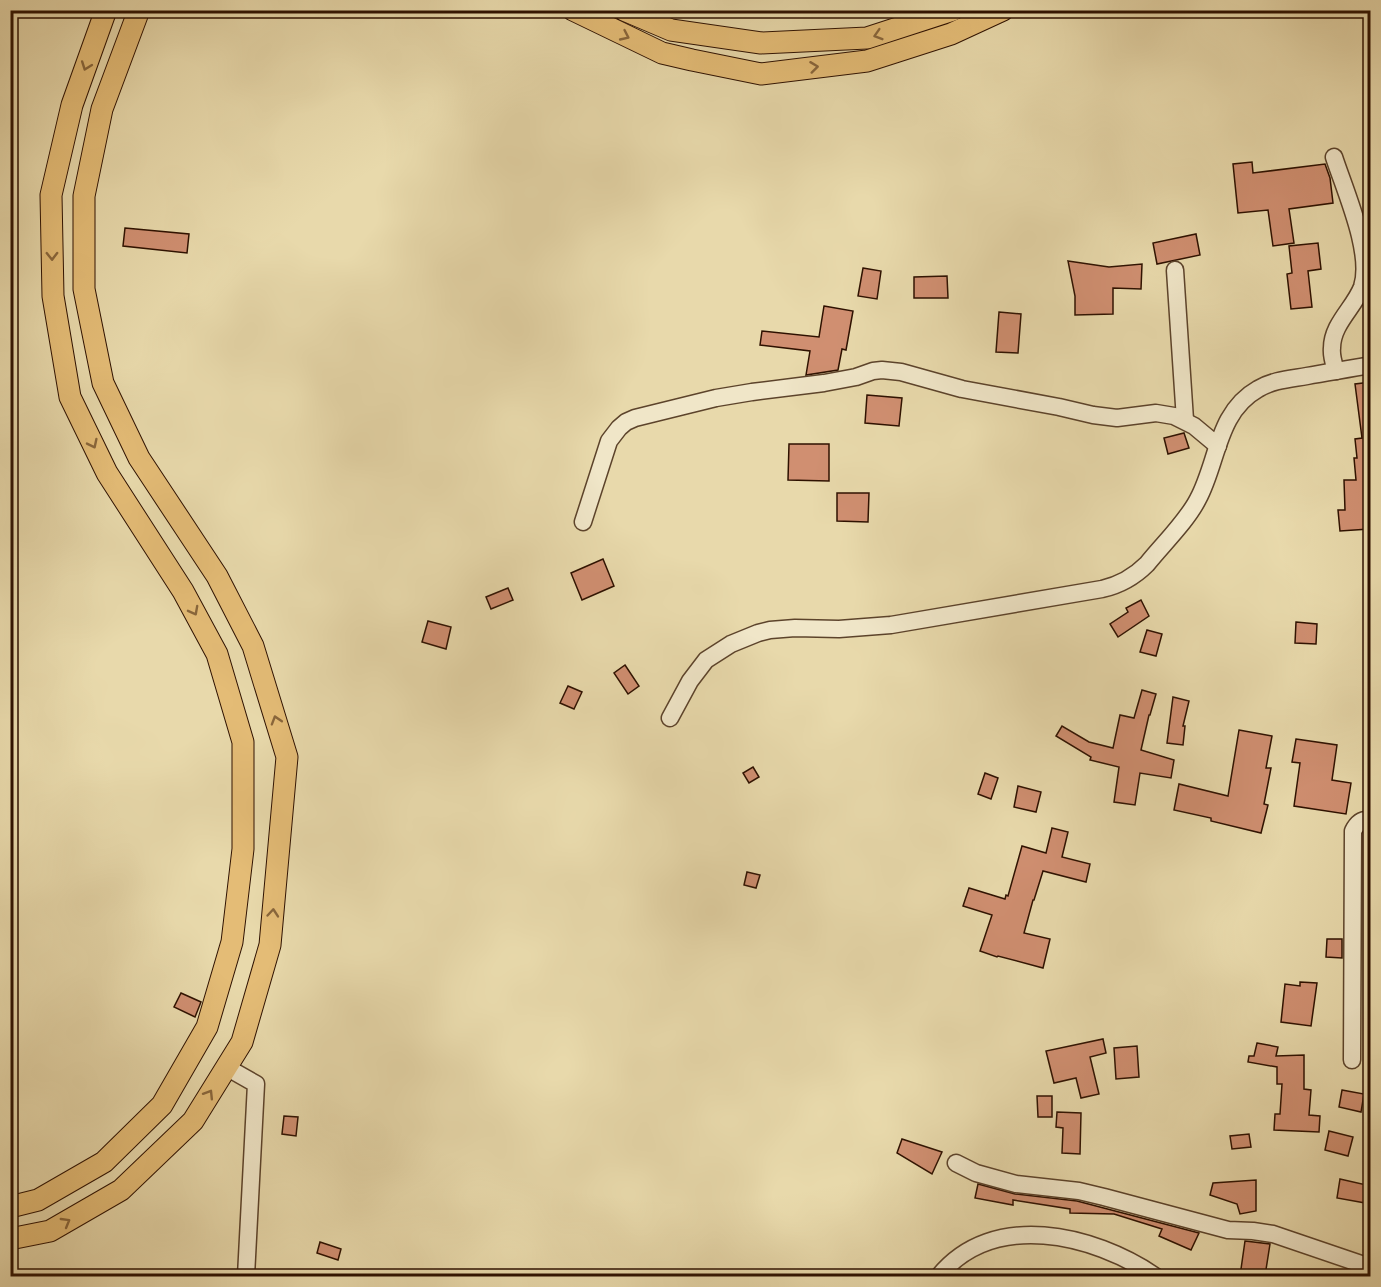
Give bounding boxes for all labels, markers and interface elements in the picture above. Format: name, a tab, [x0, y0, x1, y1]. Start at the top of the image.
one-way arrow	[619, 28, 630, 40]
one-way arrow	[873, 28, 884, 40]
one-way arrow	[81, 59, 93, 70]
one-way arrow	[809, 62, 819, 74]
one-way arrow	[46, 251, 58, 260]
one-way arrow	[86, 437, 97, 448]
one-way arrow	[187, 604, 198, 615]
one-way arrow	[271, 715, 283, 726]
one-way arrow	[266, 908, 279, 917]
one-way arrow	[202, 1090, 214, 1100]
one-way arrow	[60, 1218, 70, 1229]

